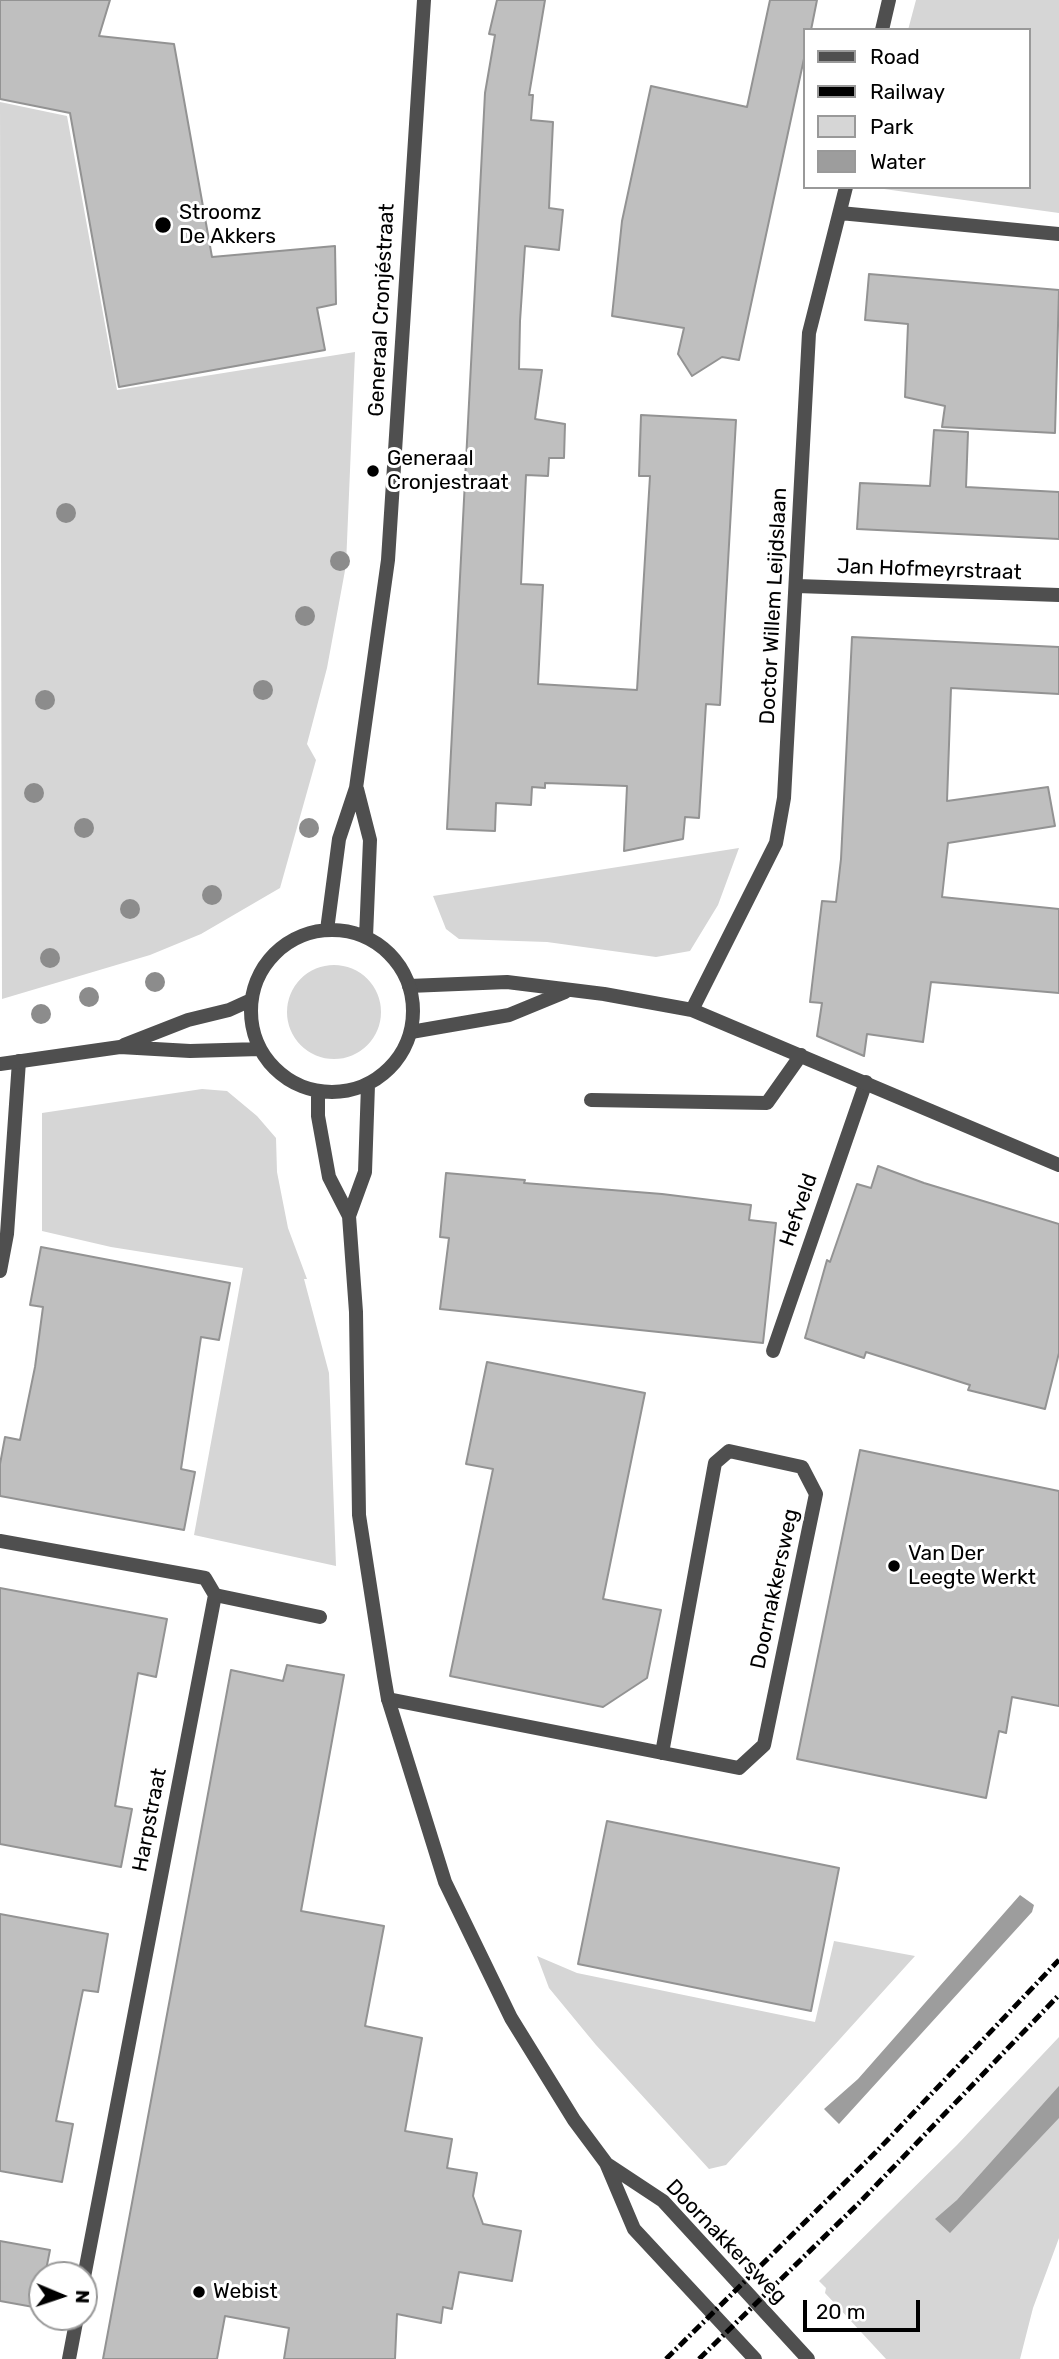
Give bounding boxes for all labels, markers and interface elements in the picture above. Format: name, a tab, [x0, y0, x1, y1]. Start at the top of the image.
legend	[804, 28, 1031, 189]
text: Road	[870, 44, 920, 69]
text: Railway	[870, 79, 945, 104]
text: Park	[870, 114, 914, 139]
text: Water	[870, 149, 926, 174]
place label: Stroomz De Akkers	[179, 200, 276, 250]
street label: Generaal Cronjéstraat	[364, 203, 400, 417]
marker: Stroomz De Akkers	[153, 215, 173, 235]
place label: Generaal Cronjestraat	[387, 446, 509, 496]
marker: Generaal Cronjestraat	[365, 463, 381, 479]
street label: Doctor Willem Leijdslaan	[755, 487, 793, 725]
street label: Jan Hofmeyrstraat	[836, 554, 1022, 586]
street label: Hefveld	[775, 1170, 823, 1250]
street label: Doornakkersweg	[746, 1507, 804, 1671]
place label: Van Der Leegte Werkt	[908, 1541, 1036, 1591]
marker: Van Der Leegte Werkt	[886, 1558, 902, 1574]
street label: Harpstraat	[128, 1766, 172, 1874]
street label: Doornakkersweg	[660, 2175, 792, 2309]
north arrow	[28, 2261, 98, 2331]
place label: Webist	[213, 2279, 278, 2305]
marker: Webist	[191, 2284, 207, 2300]
scale bar	[807, 2286, 924, 2330]
text: N	[71, 2289, 94, 2304]
text: 20 m	[816, 2299, 865, 2324]

